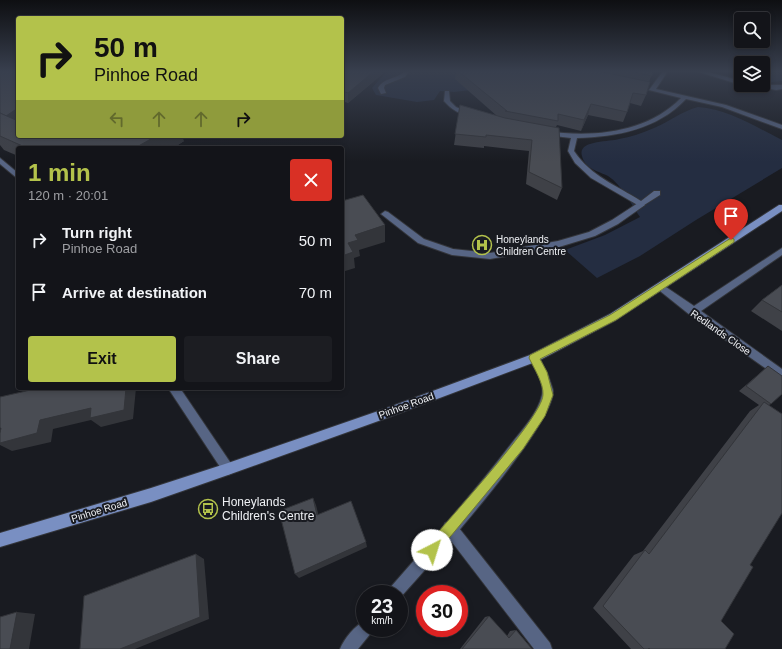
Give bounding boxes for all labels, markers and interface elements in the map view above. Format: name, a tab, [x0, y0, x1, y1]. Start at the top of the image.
map controls	[734, 12, 770, 92]
button: search	[734, 12, 770, 48]
icon: right	[28, 32, 80, 84]
text: 50 m	[94, 32, 158, 63]
button: layers	[734, 56, 770, 92]
text: Pinhoe Road	[94, 65, 198, 85]
icon: left	[106, 108, 128, 130]
icon: ahead	[148, 108, 170, 130]
icon: ahead	[190, 108, 212, 130]
icon: right	[232, 108, 254, 130]
text: 1 min	[28, 159, 91, 186]
button: close	[290, 159, 332, 201]
text: 120 m · 20:01	[28, 188, 108, 203]
pin	[714, 199, 748, 240]
icon: arrive	[720, 205, 742, 227]
text: Turn right	[62, 224, 132, 241]
icon: right	[28, 229, 50, 251]
text: 50 m	[299, 232, 332, 249]
hospital icon: Honeylands Children Centre	[471, 234, 493, 256]
place label: Honeylands Children Centre	[496, 234, 566, 257]
text: Pinhoe Road	[62, 241, 137, 256]
icon: arrive	[28, 281, 50, 303]
text: Arrive at destination	[62, 284, 207, 301]
text: 70 m	[299, 284, 332, 301]
street label: Redlands Close	[689, 308, 753, 357]
button: Exit	[28, 336, 176, 382]
button: Share	[184, 336, 332, 382]
street label: Pinhoe Road	[377, 390, 435, 421]
place label: Honeylands Children's Centre	[222, 495, 315, 523]
street label: Pinhoe Road	[70, 497, 128, 524]
bus stop icon: Honeylands Children's Centre	[197, 498, 219, 520]
position arrow	[411, 529, 453, 571]
speed limit sign: 30	[416, 585, 468, 637]
text: 23	[371, 595, 393, 617]
text: km/h	[371, 615, 393, 626]

